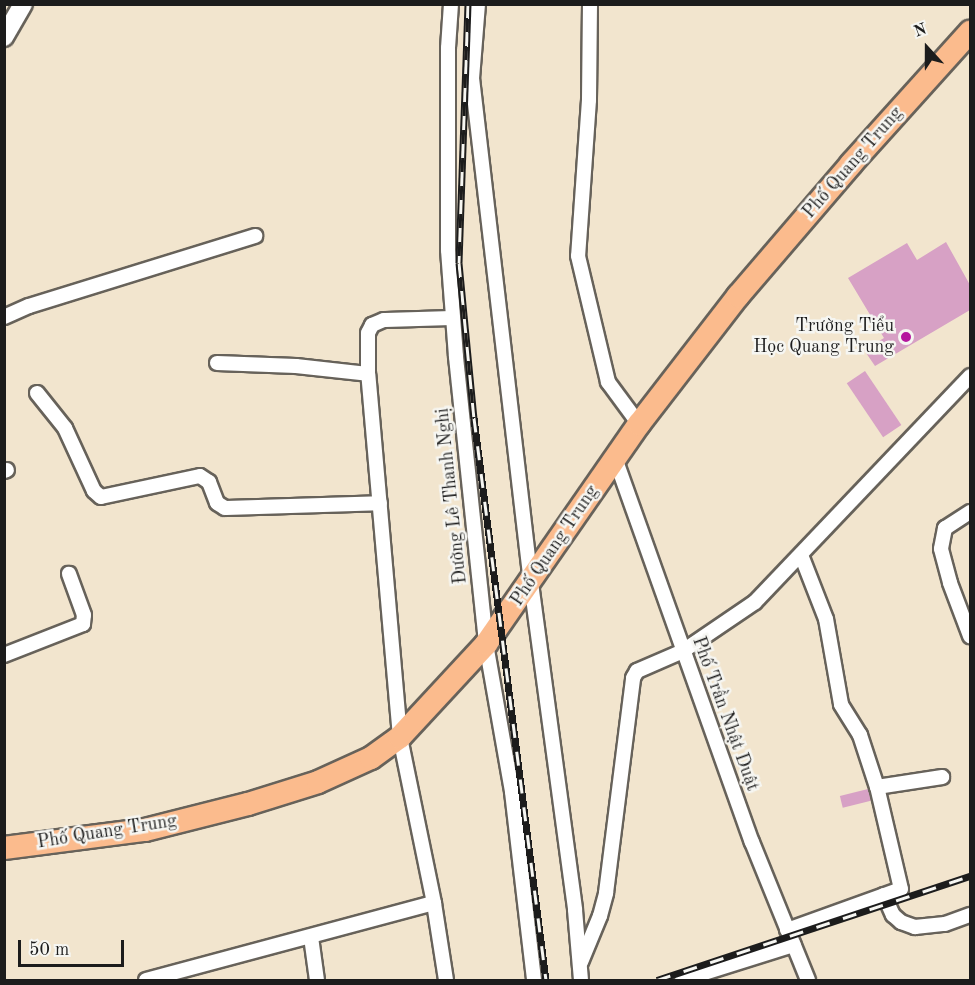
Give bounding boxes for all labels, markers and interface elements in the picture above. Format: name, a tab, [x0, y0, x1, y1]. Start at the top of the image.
north arrow	[897, 18, 957, 78]
text: N	[912, 22, 929, 41]
street label: Phố Quang Trung	[799, 103, 907, 223]
place label: Trường Tiểu Học Quang Trung	[753, 316, 894, 358]
marker: Trường Tiểu Học Quang Trung	[899, 330, 913, 344]
street label: Đường Lê Thanh Nghị	[432, 407, 472, 585]
street label: Phố Quang Trung	[507, 482, 603, 610]
street label: Phố Trần Nhật Duật	[687, 634, 763, 794]
street label: Phố Quang Trung	[36, 810, 178, 854]
scale bar	[21, 928, 128, 966]
text: 50 m	[29, 941, 69, 959]

